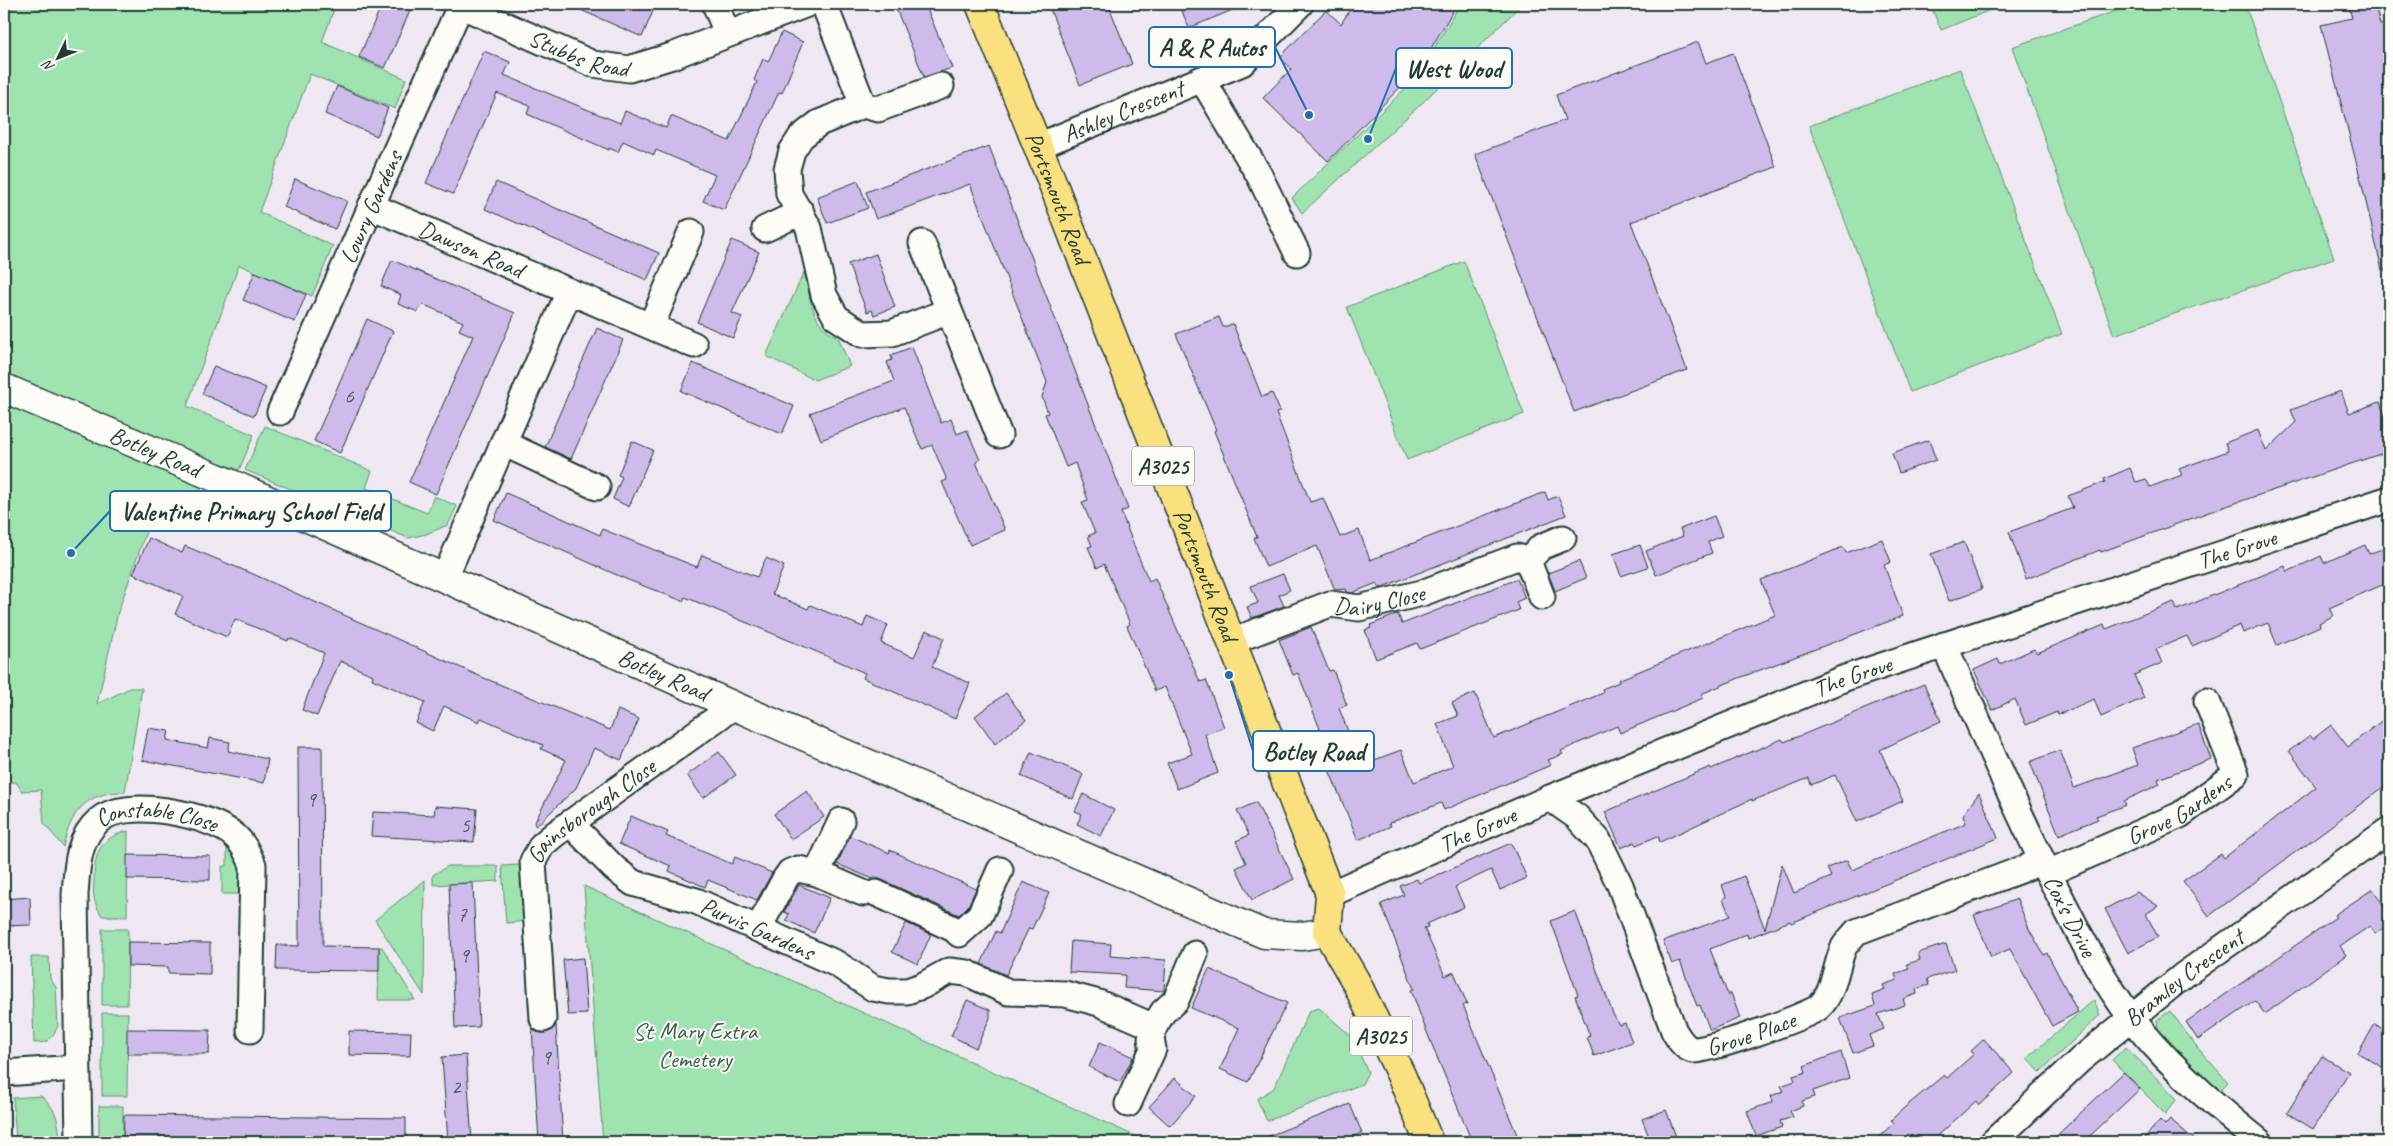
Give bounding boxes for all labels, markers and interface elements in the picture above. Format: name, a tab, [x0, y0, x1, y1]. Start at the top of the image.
street label: Stubbs Road	[524, 22, 634, 84]
callout: A & R Autos	[1149, 27, 1275, 67]
north arrow	[32, 32, 82, 82]
text: A & R Autos	[1159, 32, 1267, 64]
callout: West Wood	[1396, 48, 1512, 88]
text: West Wood	[1406, 53, 1506, 85]
text: N	[38, 56, 58, 75]
street label: Ashley Crescent	[1058, 72, 1191, 149]
street label: Portsmouth Road	[1018, 127, 1099, 271]
street label: Lowry Gardens	[333, 144, 410, 268]
street label: Dawson Road	[414, 213, 531, 286]
house number: 6	[344, 383, 354, 409]
street label: Botley Road	[105, 419, 208, 486]
road number: A3025	[1132, 446, 1194, 486]
callout: Valentine Primary School Field	[110, 491, 391, 531]
text: Valentine Primary School Field	[120, 496, 385, 528]
street label: Portsmouth Road	[1166, 505, 1246, 649]
street label: The Grove	[2194, 521, 2282, 576]
street label: Dairy Close	[1332, 577, 1430, 623]
street label: Botley Road	[613, 642, 716, 709]
street label: The Grove	[1809, 648, 1897, 704]
callout: Botley Road	[1253, 731, 1374, 771]
text: Botley Road	[1263, 736, 1369, 768]
street label: Gainsborough Close	[520, 751, 663, 869]
street label: Grove Gardens	[2122, 766, 2239, 852]
house number: 9	[306, 786, 317, 812]
street label: Constable Close	[89, 794, 225, 840]
street label: The Grove	[1434, 799, 1523, 860]
house number: 5	[460, 812, 471, 838]
street label: Cox's Drive	[2037, 870, 2105, 964]
street label: Purvis Gardens	[696, 890, 821, 968]
house number: 7	[457, 901, 468, 927]
street label: Bramley Crescent	[2118, 921, 2252, 1033]
house number: 9	[459, 942, 470, 968]
street label: Grove Place	[1703, 1004, 1802, 1063]
park label: St Mary Extra Cemetery	[633, 1016, 759, 1074]
road number: A3025	[1350, 1016, 1412, 1056]
house number: 9	[541, 1044, 552, 1070]
house number: 2	[451, 1074, 462, 1100]

